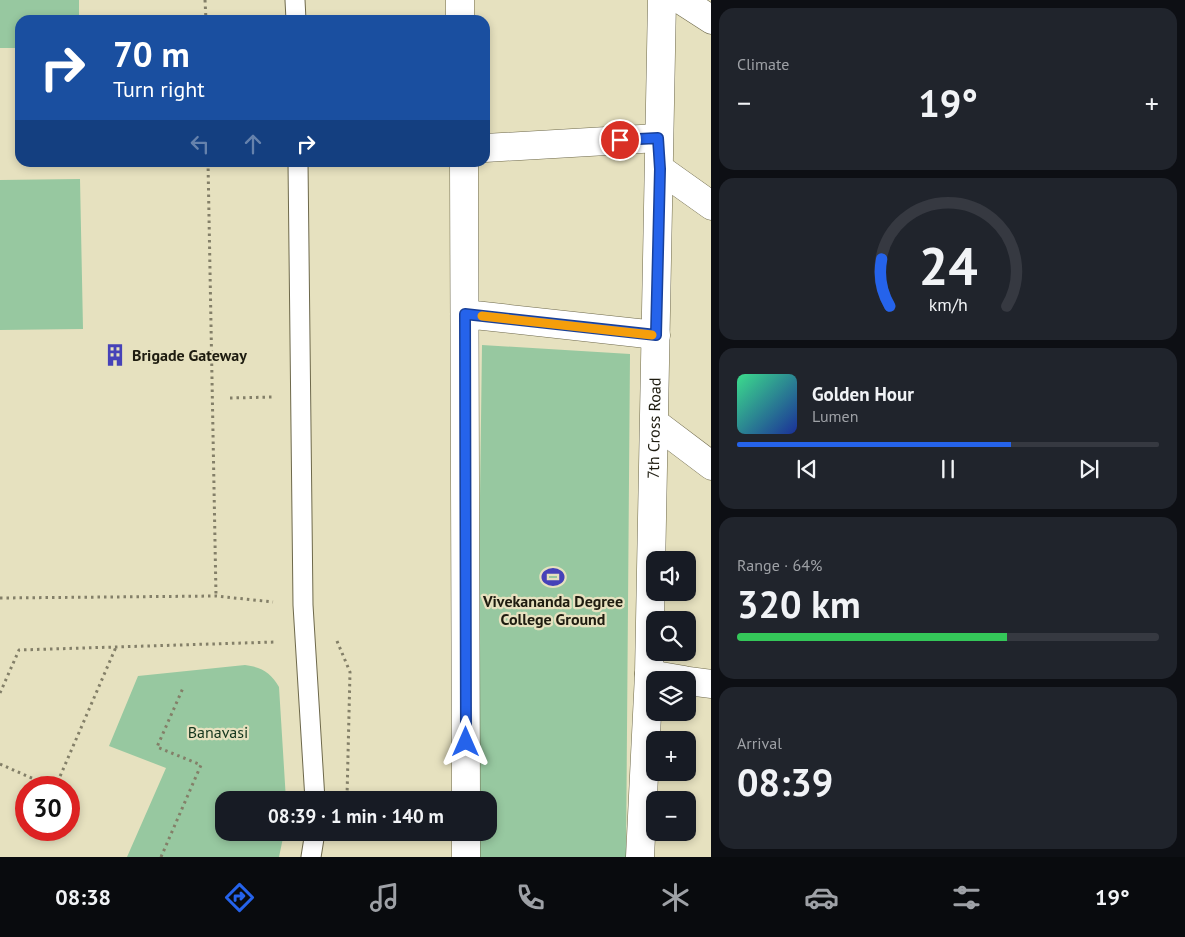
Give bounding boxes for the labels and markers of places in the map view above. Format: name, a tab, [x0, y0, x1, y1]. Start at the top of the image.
pin	[599, 119, 641, 161]
building icon: Brigade Gateway	[102, 342, 128, 368]
place label: Brigade Gateway	[132, 345, 247, 365]
sports icon: Vivekananda Degree College Ground	[540, 564, 566, 590]
place label: Vivekananda Degree College Ground	[482, 591, 623, 629]

